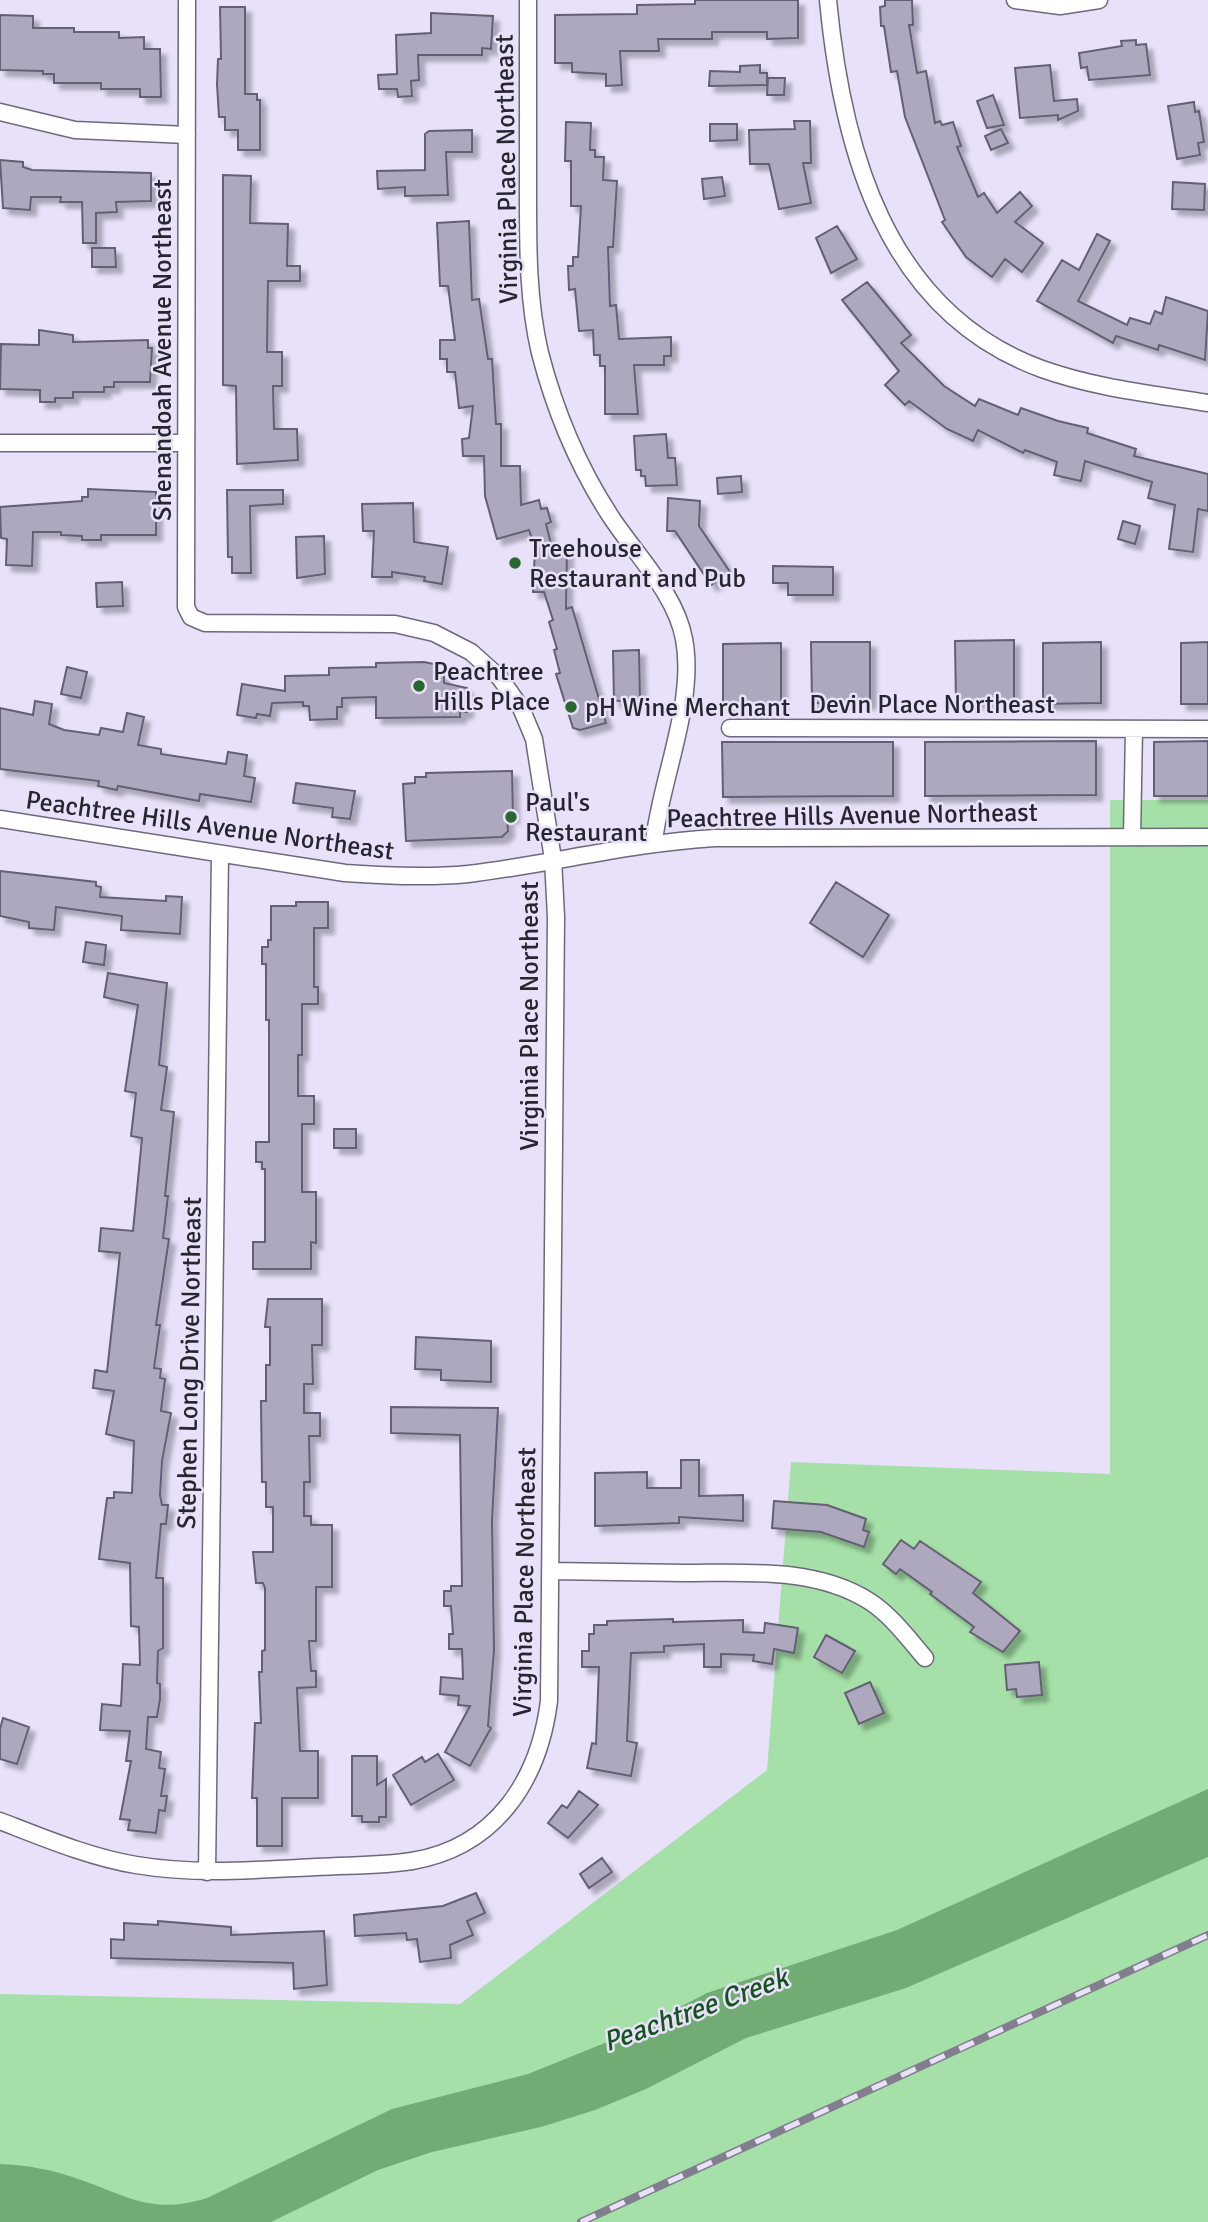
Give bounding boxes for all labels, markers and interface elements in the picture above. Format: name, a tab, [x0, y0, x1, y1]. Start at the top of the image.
street label: Virginia Place Northeast	[489, 34, 525, 304]
street label: Shenandoah Avenue Northeast	[147, 179, 179, 521]
place label: Treehouse Restaurant and Pub	[529, 533, 746, 595]
marker: Treehouse Restaurant and Pub	[507, 555, 523, 571]
place label: Peachtree Hills Place	[433, 656, 550, 718]
marker: Peachtree Hills Place	[411, 678, 427, 694]
street label: Devin Place Northeast	[809, 689, 1055, 721]
place label: pH Wine Merchant	[585, 692, 790, 724]
marker: pH Wine Merchant	[563, 699, 579, 715]
street label: Peachtree Hills Avenue Northeast	[24, 784, 396, 868]
place label: Paul's Restaurant	[525, 787, 647, 849]
street label: Peachtree Hills Avenue Northeast	[666, 797, 1038, 835]
marker: Paul's Restaurant	[503, 809, 519, 825]
street label: Virginia Place Northeast	[514, 881, 546, 1151]
street label: Stephen Long Drive Northeast	[171, 1197, 209, 1529]
street label: Virginia Place Northeast	[507, 1447, 543, 1717]
water label: Peachtree Creek	[598, 1960, 795, 2059]

